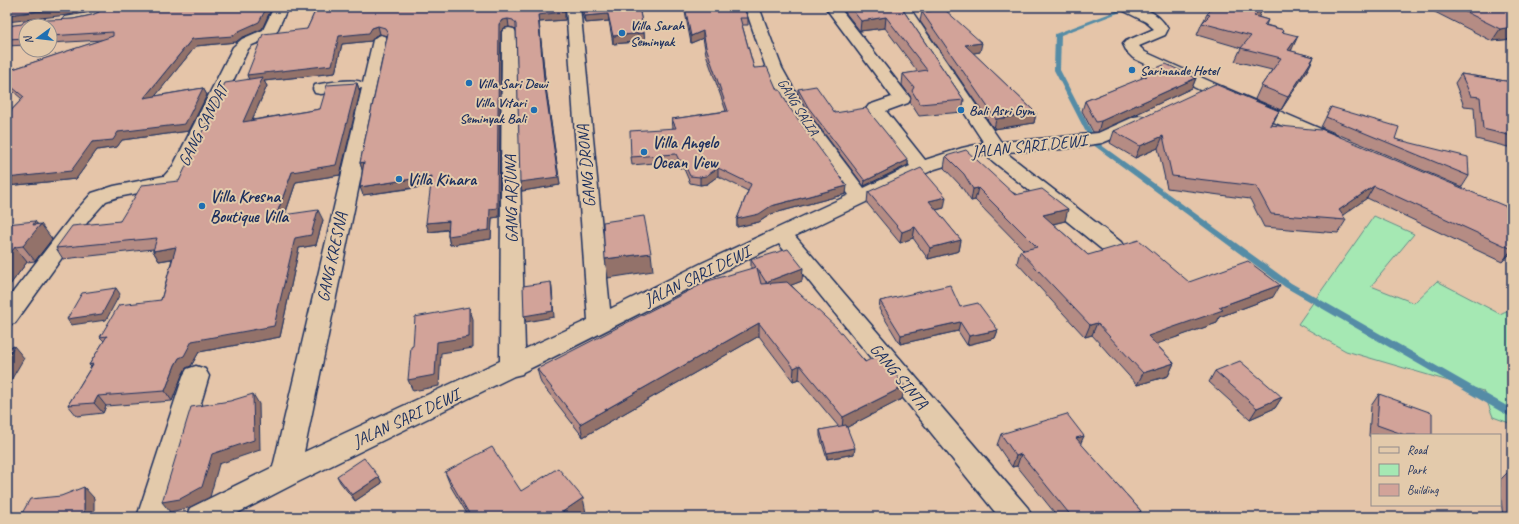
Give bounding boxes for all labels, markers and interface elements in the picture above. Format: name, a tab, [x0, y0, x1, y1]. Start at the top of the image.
place label: Villa Sarah Seminyak	[630, 17, 686, 50]
north arrow	[18, 18, 58, 58]
marker: Villa Sarah Seminyak	[617, 28, 627, 38]
text: N	[20, 33, 36, 46]
place label: Sarinande Hotel	[1140, 62, 1221, 79]
marker: Sarinande Hotel	[1127, 65, 1137, 75]
place label: Villa Sari Dewi	[477, 75, 550, 92]
street label: GANG SALIA	[774, 75, 823, 140]
street label: GANG SANDAT	[173, 77, 234, 170]
marker: Villa Sari Dewi	[464, 78, 474, 88]
place label: Villa Vitari Seminyak Bali	[459, 94, 528, 127]
place label: Bali Asri Gym	[969, 102, 1036, 119]
marker: Villa Vitari Seminyak Bali	[529, 105, 539, 115]
marker: Bali Asri Gym	[956, 105, 966, 115]
street label: GANG DRONA	[572, 123, 600, 208]
street label: JALAN SARI DEWI	[969, 129, 1091, 163]
place label: Villa Angelo Ocean View	[652, 132, 720, 173]
marker: Villa Angelo Ocean View	[639, 147, 649, 157]
street label: GANG ARJUNA	[500, 153, 522, 243]
place label: Villa Kinara	[407, 169, 478, 190]
marker: Villa Kinara	[394, 174, 404, 184]
place label: Villa Kresna Boutique Villa	[210, 186, 289, 227]
marker: Villa Kresna Boutique Villa	[197, 201, 207, 211]
street label: GANG KRESNA	[312, 210, 352, 304]
street label: JALAN SARI DEWI	[640, 240, 756, 311]
street label: GANG SINTA	[865, 339, 933, 414]
street label: JALAN SARI DEWI	[348, 383, 466, 452]
legend	[1371, 434, 1501, 506]
text: Road	[1407, 442, 1429, 458]
text: Park	[1407, 462, 1428, 478]
text: Building	[1407, 482, 1439, 498]

